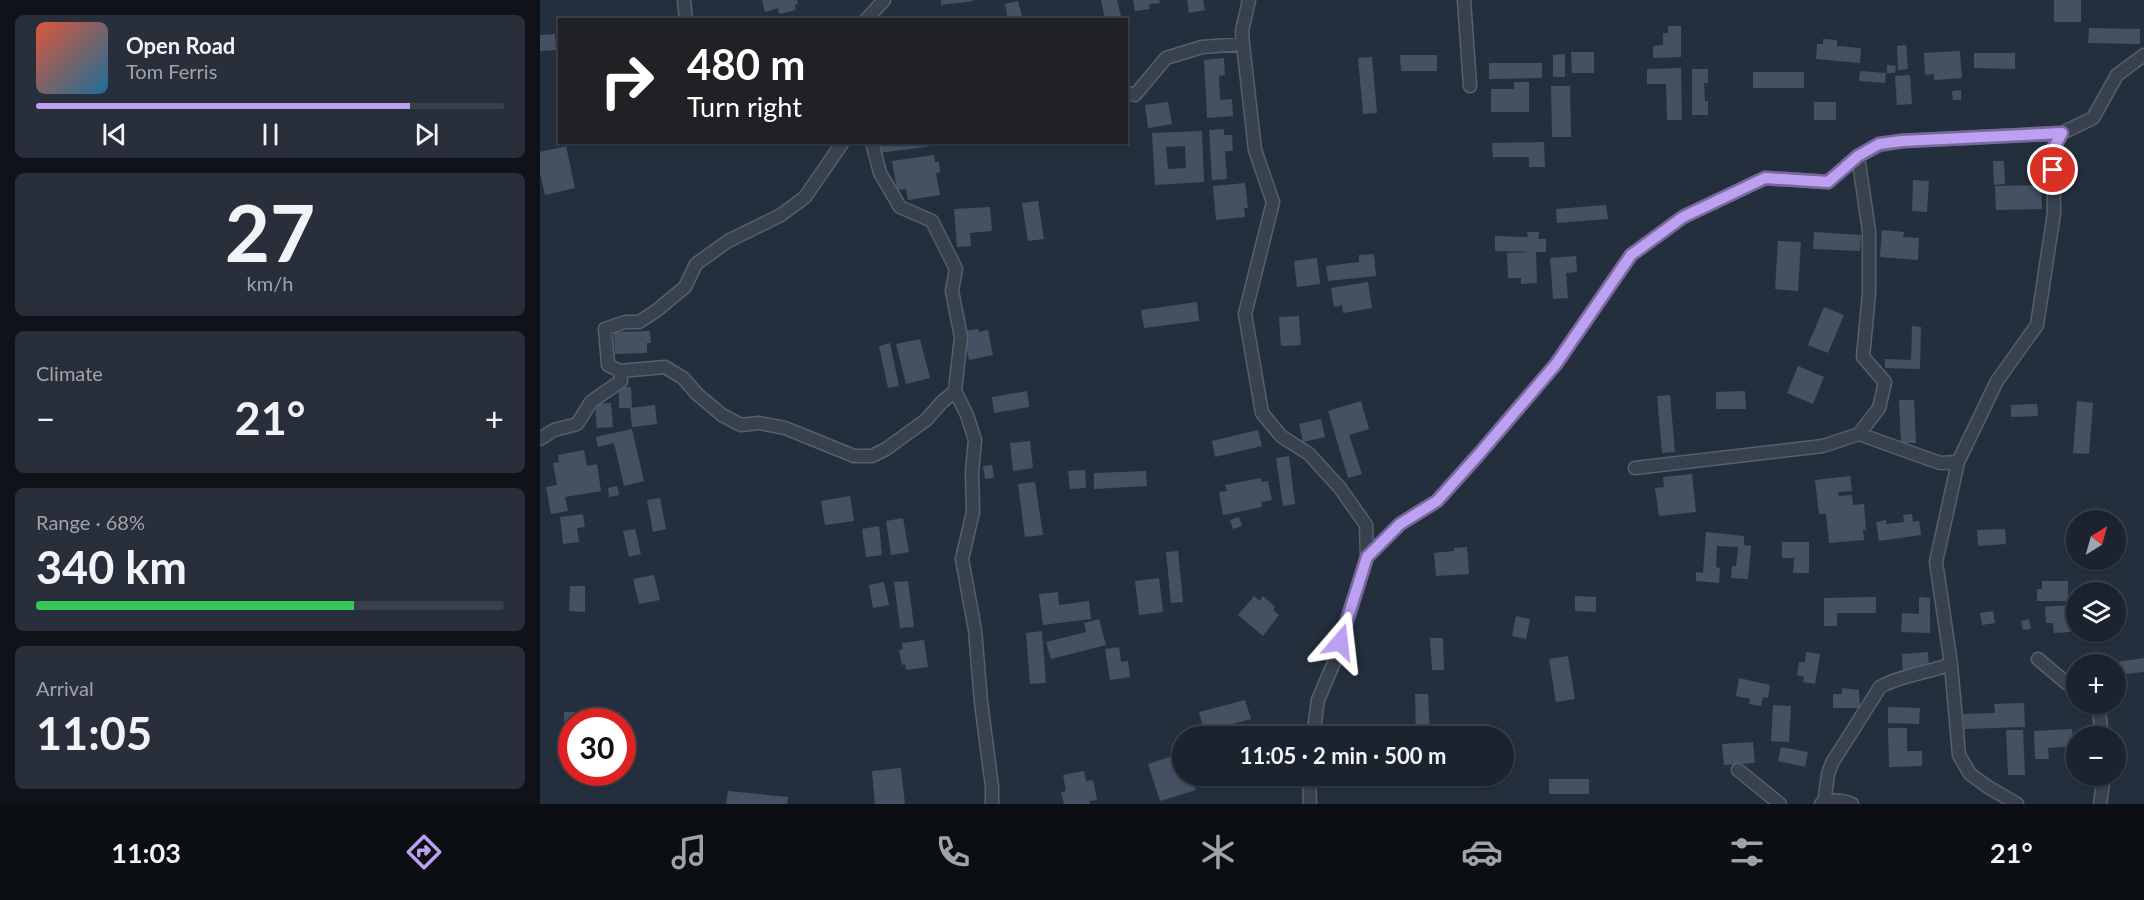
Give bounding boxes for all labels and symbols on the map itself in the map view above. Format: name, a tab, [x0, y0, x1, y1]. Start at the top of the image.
pin	[2027, 144, 2078, 195]
north arrow	[2066, 510, 2126, 570]
position arrow	[1308, 610, 1372, 674]
speed limit sign: 30	[558, 708, 636, 786]

